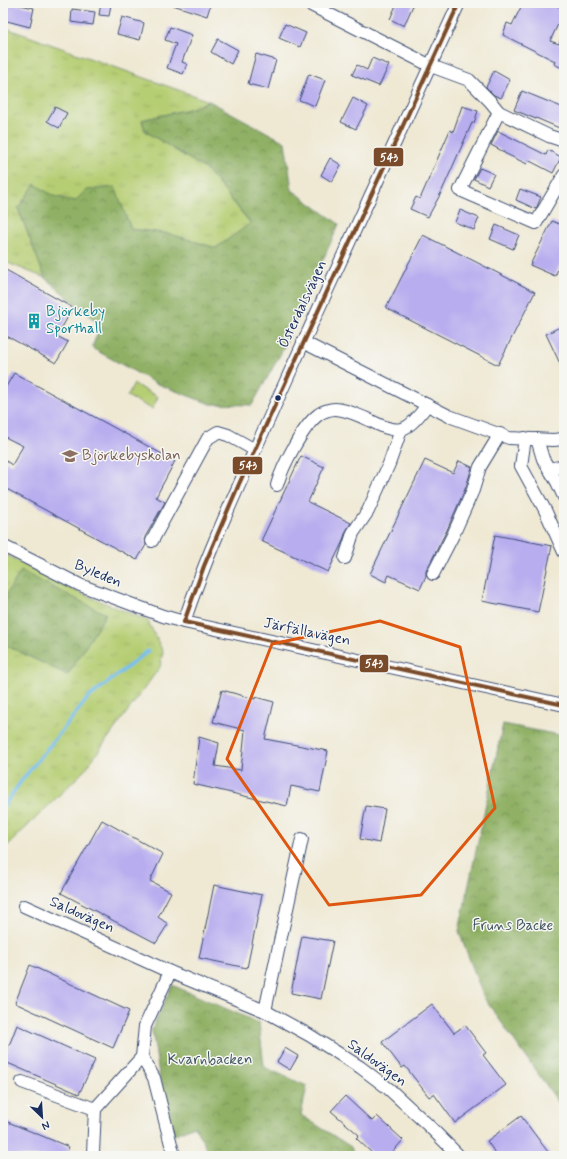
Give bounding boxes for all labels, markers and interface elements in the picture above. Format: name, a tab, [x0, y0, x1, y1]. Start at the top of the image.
line badge: 543	[373, 147, 404, 167]
text: 543	[380, 151, 398, 165]
street label: Österdalsvägen	[274, 257, 332, 351]
place label: Björkeby Sporthall	[46, 302, 105, 339]
building icon: Björkeby Sporthall	[25, 312, 43, 330]
unlabelled marker	[273, 393, 283, 403]
place label: Björkebyskolan	[82, 446, 181, 466]
school or university icon: Björkebyskolan	[61, 447, 79, 465]
line badge: 543	[232, 456, 263, 475]
text: 543	[239, 459, 257, 473]
street label: Byleden	[71, 555, 125, 593]
street label: Järfällavägen	[262, 613, 352, 651]
line badge: 543	[359, 654, 389, 673]
text: 543	[365, 657, 383, 671]
street label: Saldovägen	[46, 892, 118, 938]
park label: Fruns Backe	[473, 916, 554, 936]
street label: Saldovägen	[343, 1035, 411, 1091]
park label: Kvarnbacken	[168, 1050, 252, 1070]
north arrow	[22, 1097, 62, 1137]
text: N	[40, 1117, 52, 1133]

